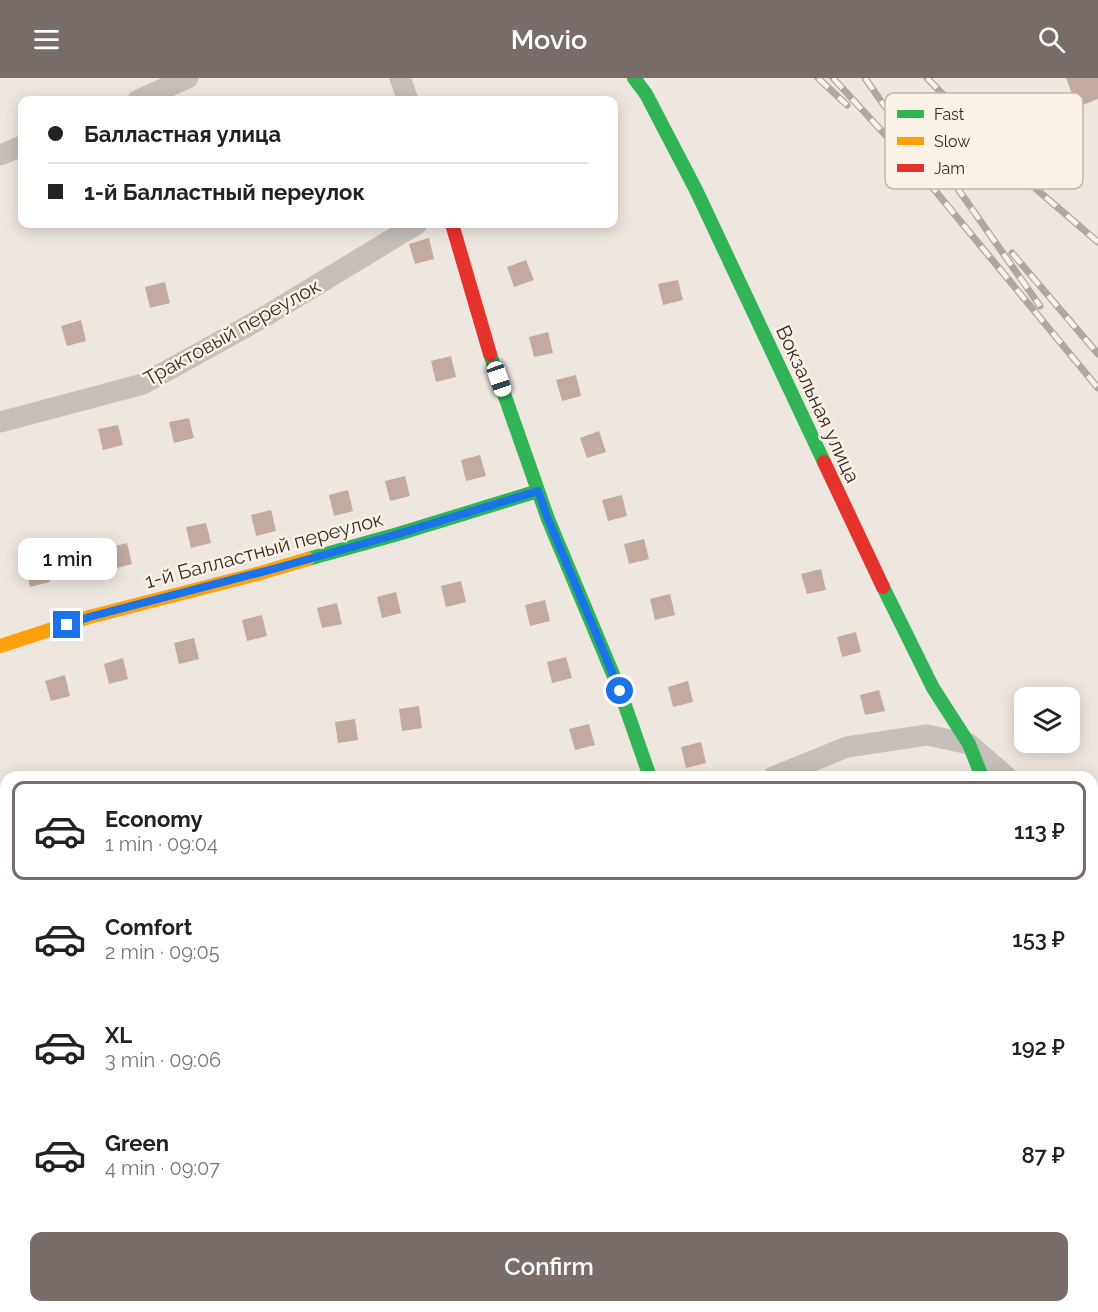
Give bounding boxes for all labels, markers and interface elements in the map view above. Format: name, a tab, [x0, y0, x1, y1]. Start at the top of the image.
icon: menu	[30, 23, 63, 56]
icon: search	[1035, 23, 1068, 56]
text: Movio	[511, 24, 587, 55]
legend	[885, 93, 1083, 189]
text: Fast	[934, 105, 965, 124]
text: Балластная улица	[84, 121, 281, 147]
text: Slow	[934, 132, 970, 151]
text: Jam	[934, 159, 965, 178]
text: 1-й Балластный переулок	[84, 179, 365, 205]
street label: Трактовый переулок	[140, 273, 324, 391]
street label: Вокзальная улица	[771, 321, 865, 487]
car	[485, 359, 513, 399]
street label: 1-й Балластный переулок	[142, 507, 386, 593]
callout: 1 min	[17, 538, 116, 580]
text: 1 min	[43, 547, 92, 571]
route end	[53, 611, 80, 638]
route start	[606, 677, 633, 704]
map controls	[1014, 687, 1080, 753]
button: layers	[1014, 687, 1080, 753]
icon: car	[33, 804, 87, 858]
text: Economy	[105, 806, 203, 832]
text: 113 ₽	[1014, 818, 1065, 844]
text: 1 min · 09:04	[105, 832, 218, 856]
icon: car	[33, 912, 87, 966]
text: Comfort	[105, 914, 192, 940]
text: 153 ₽	[1012, 926, 1065, 952]
text: 2 min · 09:05	[105, 940, 220, 964]
icon: car	[33, 1020, 87, 1074]
text: XL	[105, 1022, 132, 1048]
text: 192 ₽	[1011, 1034, 1065, 1060]
text: 3 min · 09:06	[105, 1048, 221, 1072]
icon: car	[33, 1128, 87, 1182]
text: Green	[105, 1130, 169, 1156]
text: 87 ₽	[1022, 1142, 1065, 1168]
text: 4 min · 09:07	[105, 1156, 220, 1180]
button: Confirm	[30, 1232, 1068, 1301]

